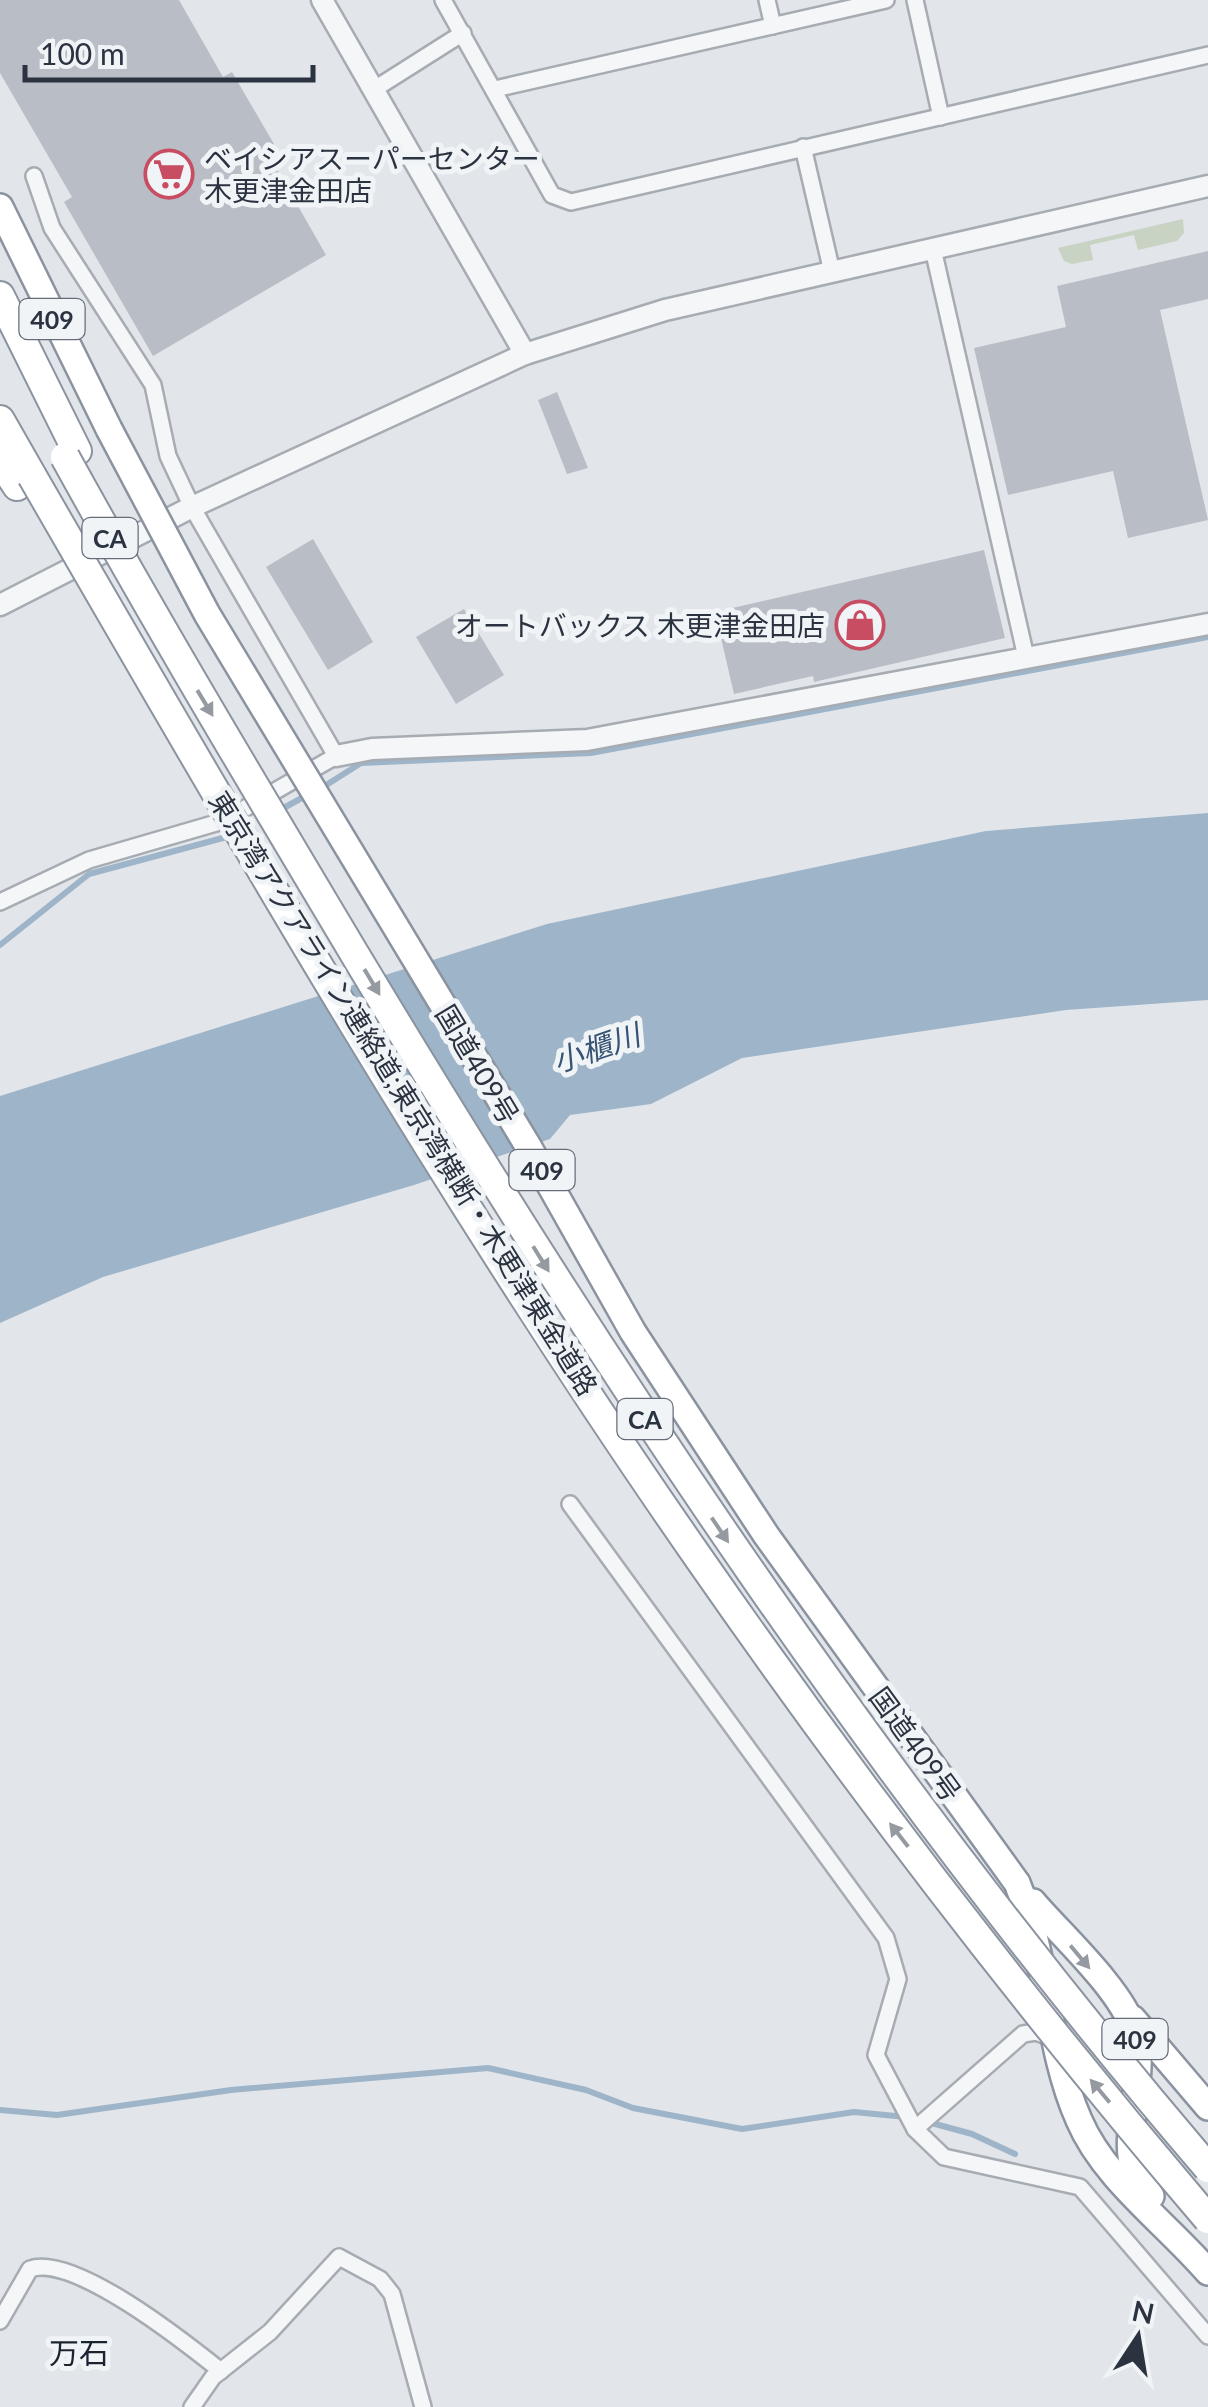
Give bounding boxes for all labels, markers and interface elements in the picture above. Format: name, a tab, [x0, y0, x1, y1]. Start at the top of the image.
scale bar	[25, 20, 312, 82]
text: 100 m	[40, 35, 125, 71]
place label: ベイシアスーパーセンター 木更津金田店	[204, 141, 540, 207]
supermarket icon: ベイシアスーパーセンター 木更津金田店	[143, 148, 195, 200]
road number: 409	[20, 299, 84, 339]
road number: CA	[82, 518, 138, 558]
shop icon: オートバックス 木更津金田店	[834, 599, 886, 651]
place label: オートバックス 木更津金田店	[455, 608, 825, 642]
one-way arrow	[196, 689, 213, 717]
street label: 東京湾アクアライン連絡道;東京湾横断・木更津東金道路	[203, 785, 605, 1401]
one-way arrow	[363, 968, 380, 996]
street label: 国道409号	[429, 998, 527, 1130]
water label: 小櫃川	[548, 1014, 647, 1079]
road number: 409	[510, 1150, 574, 1190]
one-way arrow	[532, 1245, 550, 1273]
road number: CA	[618, 1399, 672, 1439]
one-way arrow	[710, 1517, 728, 1544]
street label: 国道409号	[863, 1680, 969, 1808]
one-way arrow	[889, 1822, 910, 1848]
one-way arrow	[1069, 1945, 1091, 1970]
road number: 409	[1102, 2019, 1168, 2059]
one-way arrow	[1090, 2078, 1111, 2103]
north arrow	[1088, 2287, 1188, 2387]
text: N	[1129, 2293, 1157, 2330]
district label: 万石	[49, 2334, 109, 2370]

